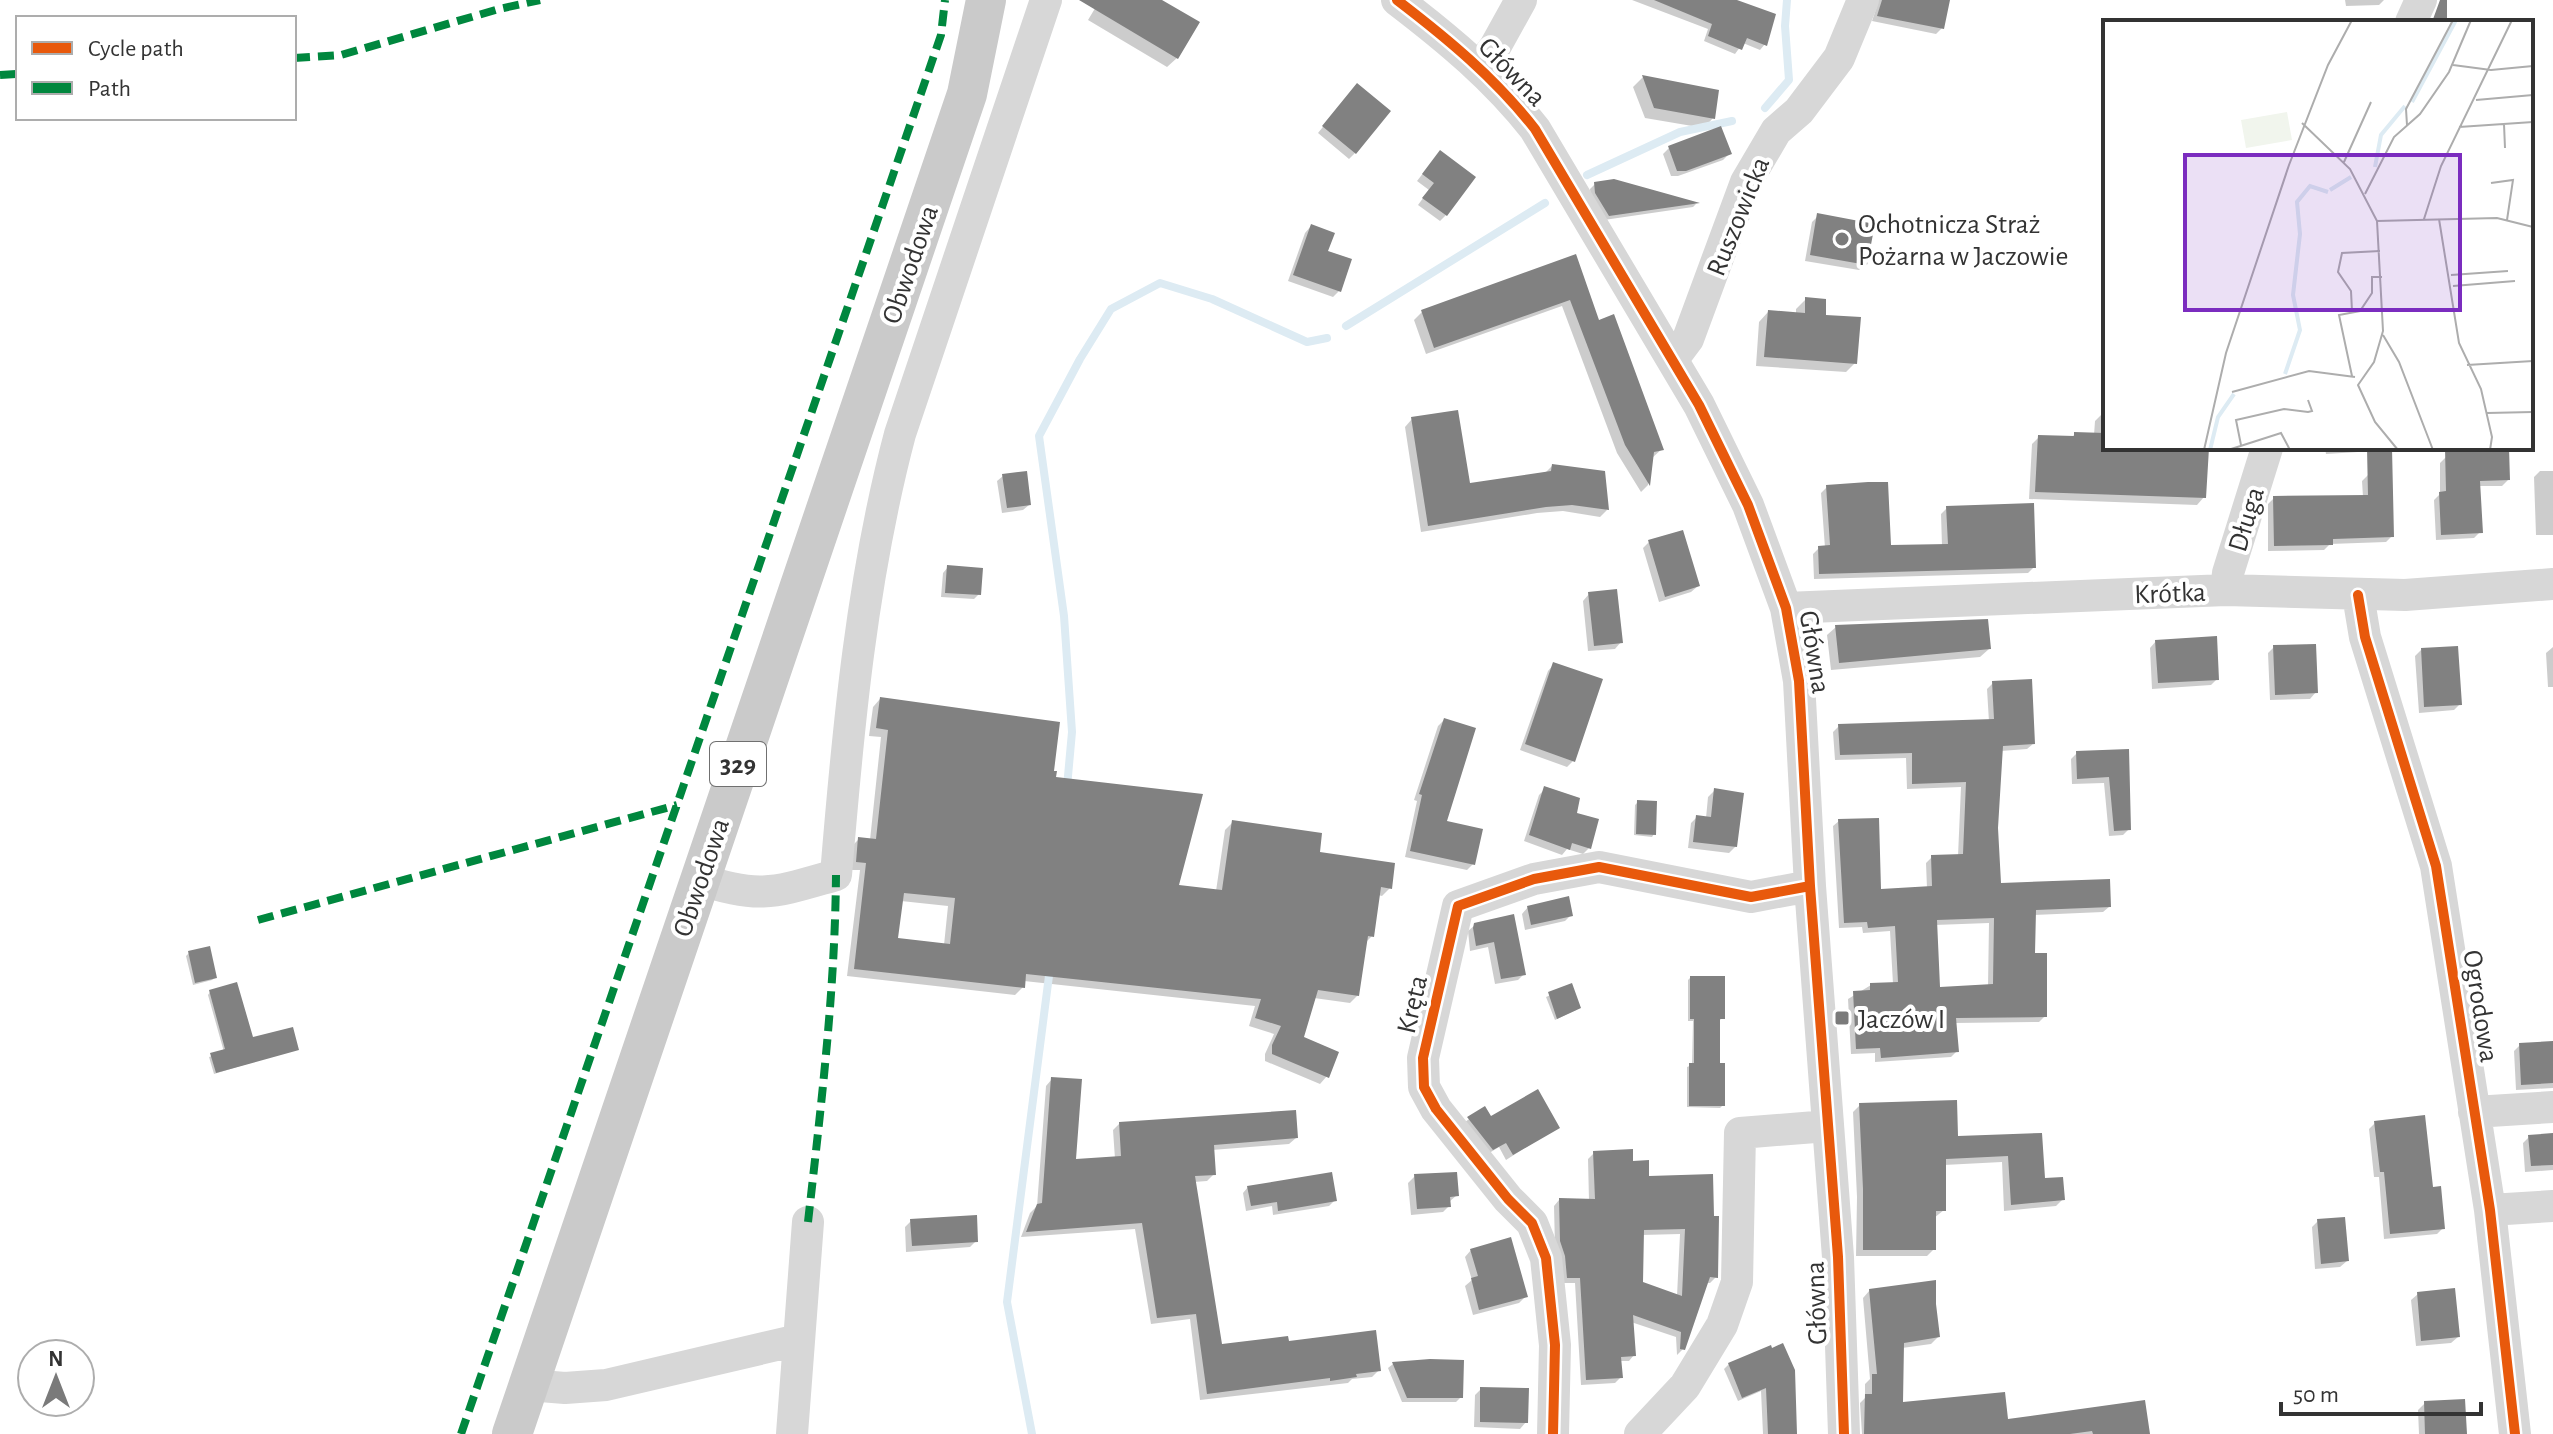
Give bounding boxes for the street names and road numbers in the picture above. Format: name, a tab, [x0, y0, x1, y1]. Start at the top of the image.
street label: Główna	[1472, 33, 1551, 112]
street label: Ruszowicka	[1702, 153, 1775, 280]
street label: Obwodowa	[878, 202, 944, 327]
street label: Długa	[2224, 484, 2270, 555]
street label: Krótka	[2134, 579, 2207, 609]
street label: Główna	[1794, 609, 1834, 696]
road number: 329	[710, 742, 766, 786]
street label: Obwodowa	[669, 815, 735, 940]
street label: Ogrodowa	[2457, 948, 2503, 1065]
street label: Kręta	[1393, 973, 1433, 1036]
street label: Główna	[1802, 1261, 1832, 1345]

